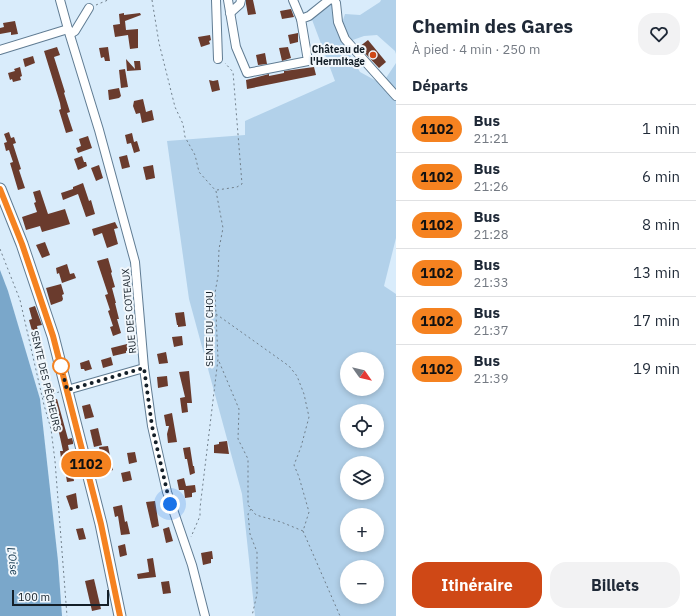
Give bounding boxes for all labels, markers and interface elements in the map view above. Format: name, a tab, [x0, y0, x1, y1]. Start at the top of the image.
button: heart	[638, 13, 680, 55]
text: Chemin des Gares	[412, 14, 573, 38]
text: À pied · 4 min · 250 m	[412, 41, 540, 58]
place label: Château de l'Hermitage	[310, 43, 365, 68]
marker: Château de l'Hermitage	[368, 50, 378, 60]
text: Départs	[412, 76, 468, 95]
text: Bus	[474, 111, 500, 130]
text: 1 min	[642, 119, 680, 138]
text: 1102	[420, 120, 454, 138]
text: 21:21	[474, 130, 509, 147]
text: Bus	[474, 159, 500, 178]
text: 6 min	[642, 167, 680, 186]
text: 1102	[420, 168, 454, 186]
text: 21:26	[474, 178, 509, 195]
text: Bus	[474, 207, 500, 226]
text: 8 min	[642, 215, 680, 234]
text: 1102	[420, 216, 454, 234]
text: 21:28	[474, 226, 509, 243]
text: Bus	[474, 255, 500, 274]
text: 13 min	[633, 263, 680, 282]
text: 1102	[420, 264, 454, 282]
street label: RUE DES COTEAUX	[119, 268, 139, 354]
text: 21:33	[474, 274, 509, 291]
street label: SENTE DU CHOU	[203, 291, 216, 367]
text: Bus	[474, 303, 500, 322]
text: 17 min	[633, 311, 680, 330]
text: 1102	[420, 312, 454, 330]
text: 21:37	[474, 322, 509, 339]
street label: SENTE DES PÊCHEURS	[28, 329, 64, 433]
text: Bus	[474, 351, 500, 370]
north arrow	[340, 352, 384, 396]
map controls	[340, 352, 384, 604]
unlabelled marker	[52, 357, 70, 375]
text: 19 min	[633, 359, 680, 378]
text: 1102	[420, 360, 454, 378]
text: 21:39	[474, 370, 509, 387]
button: locate	[340, 404, 384, 448]
line badge: 1102	[58, 451, 114, 477]
text: 1102	[69, 455, 103, 473]
button: layers	[340, 456, 384, 500]
your location	[160, 494, 180, 514]
button: +	[340, 508, 384, 552]
water label: L'Oise	[4, 546, 22, 576]
button: −	[340, 560, 384, 604]
button: Itinéraire	[412, 562, 542, 608]
button: Billets	[550, 562, 680, 608]
scale bar	[12, 588, 109, 607]
text: 100 m	[18, 590, 50, 604]

